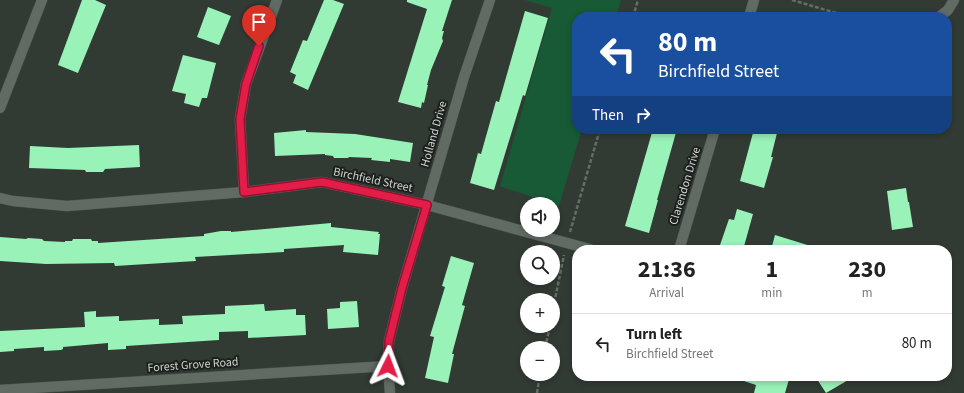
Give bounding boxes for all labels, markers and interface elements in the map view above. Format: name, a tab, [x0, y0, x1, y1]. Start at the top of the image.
pin	[242, 5, 276, 46]
icon: arrive	[248, 11, 270, 33]
text: 80 m	[658, 22, 717, 62]
icon: left	[592, 28, 644, 80]
text: Birchfield Street	[658, 59, 779, 84]
street label: Holland Drive	[416, 99, 452, 169]
icon: right	[632, 104, 654, 126]
text: Then	[592, 105, 624, 126]
street label: Clarendon Drive	[665, 145, 705, 227]
street label: Birchfield Street	[332, 163, 414, 197]
map controls	[520, 197, 560, 381]
button: sound	[520, 197, 560, 237]
button: search	[520, 245, 560, 285]
text: 21:36	[638, 252, 696, 287]
text: 1	[766, 252, 778, 287]
text: 230	[848, 252, 886, 287]
text: Arrival	[649, 284, 684, 302]
text: min	[761, 284, 782, 302]
text: m	[862, 284, 873, 302]
button: +	[520, 293, 560, 333]
text: Turn left	[626, 324, 682, 345]
icon: left	[592, 333, 614, 355]
text: 80 m	[902, 333, 932, 354]
button: −	[520, 341, 560, 381]
position arrow	[367, 345, 409, 387]
text: Birchfield Street	[626, 345, 713, 363]
street label: Forest Grove Road	[147, 353, 239, 377]

